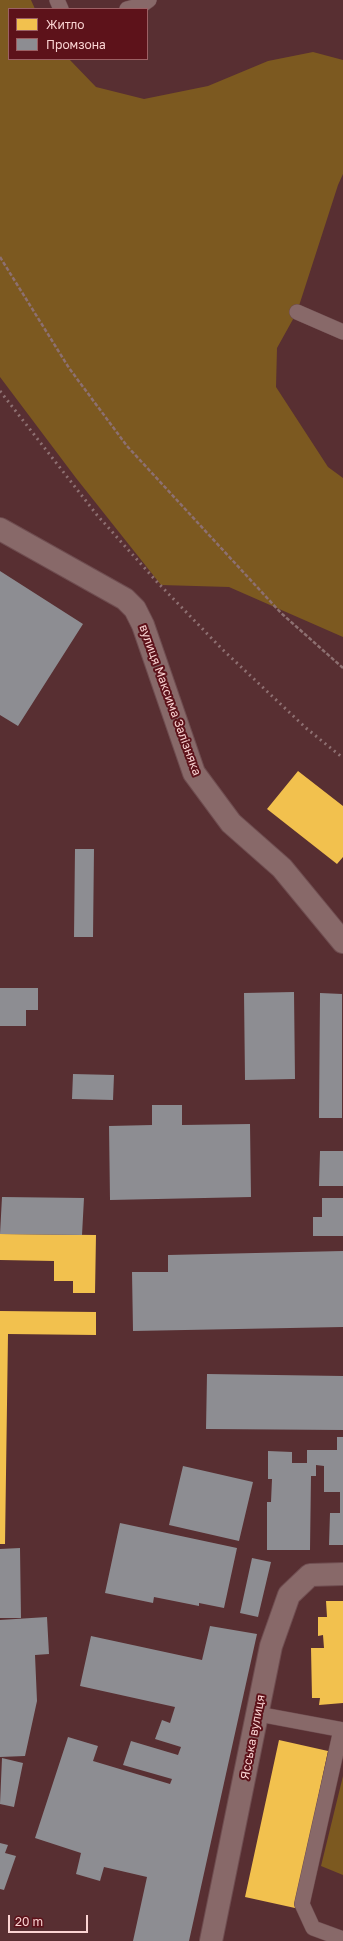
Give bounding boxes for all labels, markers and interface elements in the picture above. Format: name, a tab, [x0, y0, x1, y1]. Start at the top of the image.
legend	[8, 8, 148, 60]
text: Житло	[46, 17, 84, 32]
text: Промзона	[46, 37, 106, 52]
street label: вулиця Максима Залізняка	[136, 623, 204, 777]
street label: Ясська вулиця	[238, 1693, 268, 1781]
scale bar	[10, 1907, 90, 1933]
text: 20 m	[15, 1914, 43, 1929]

